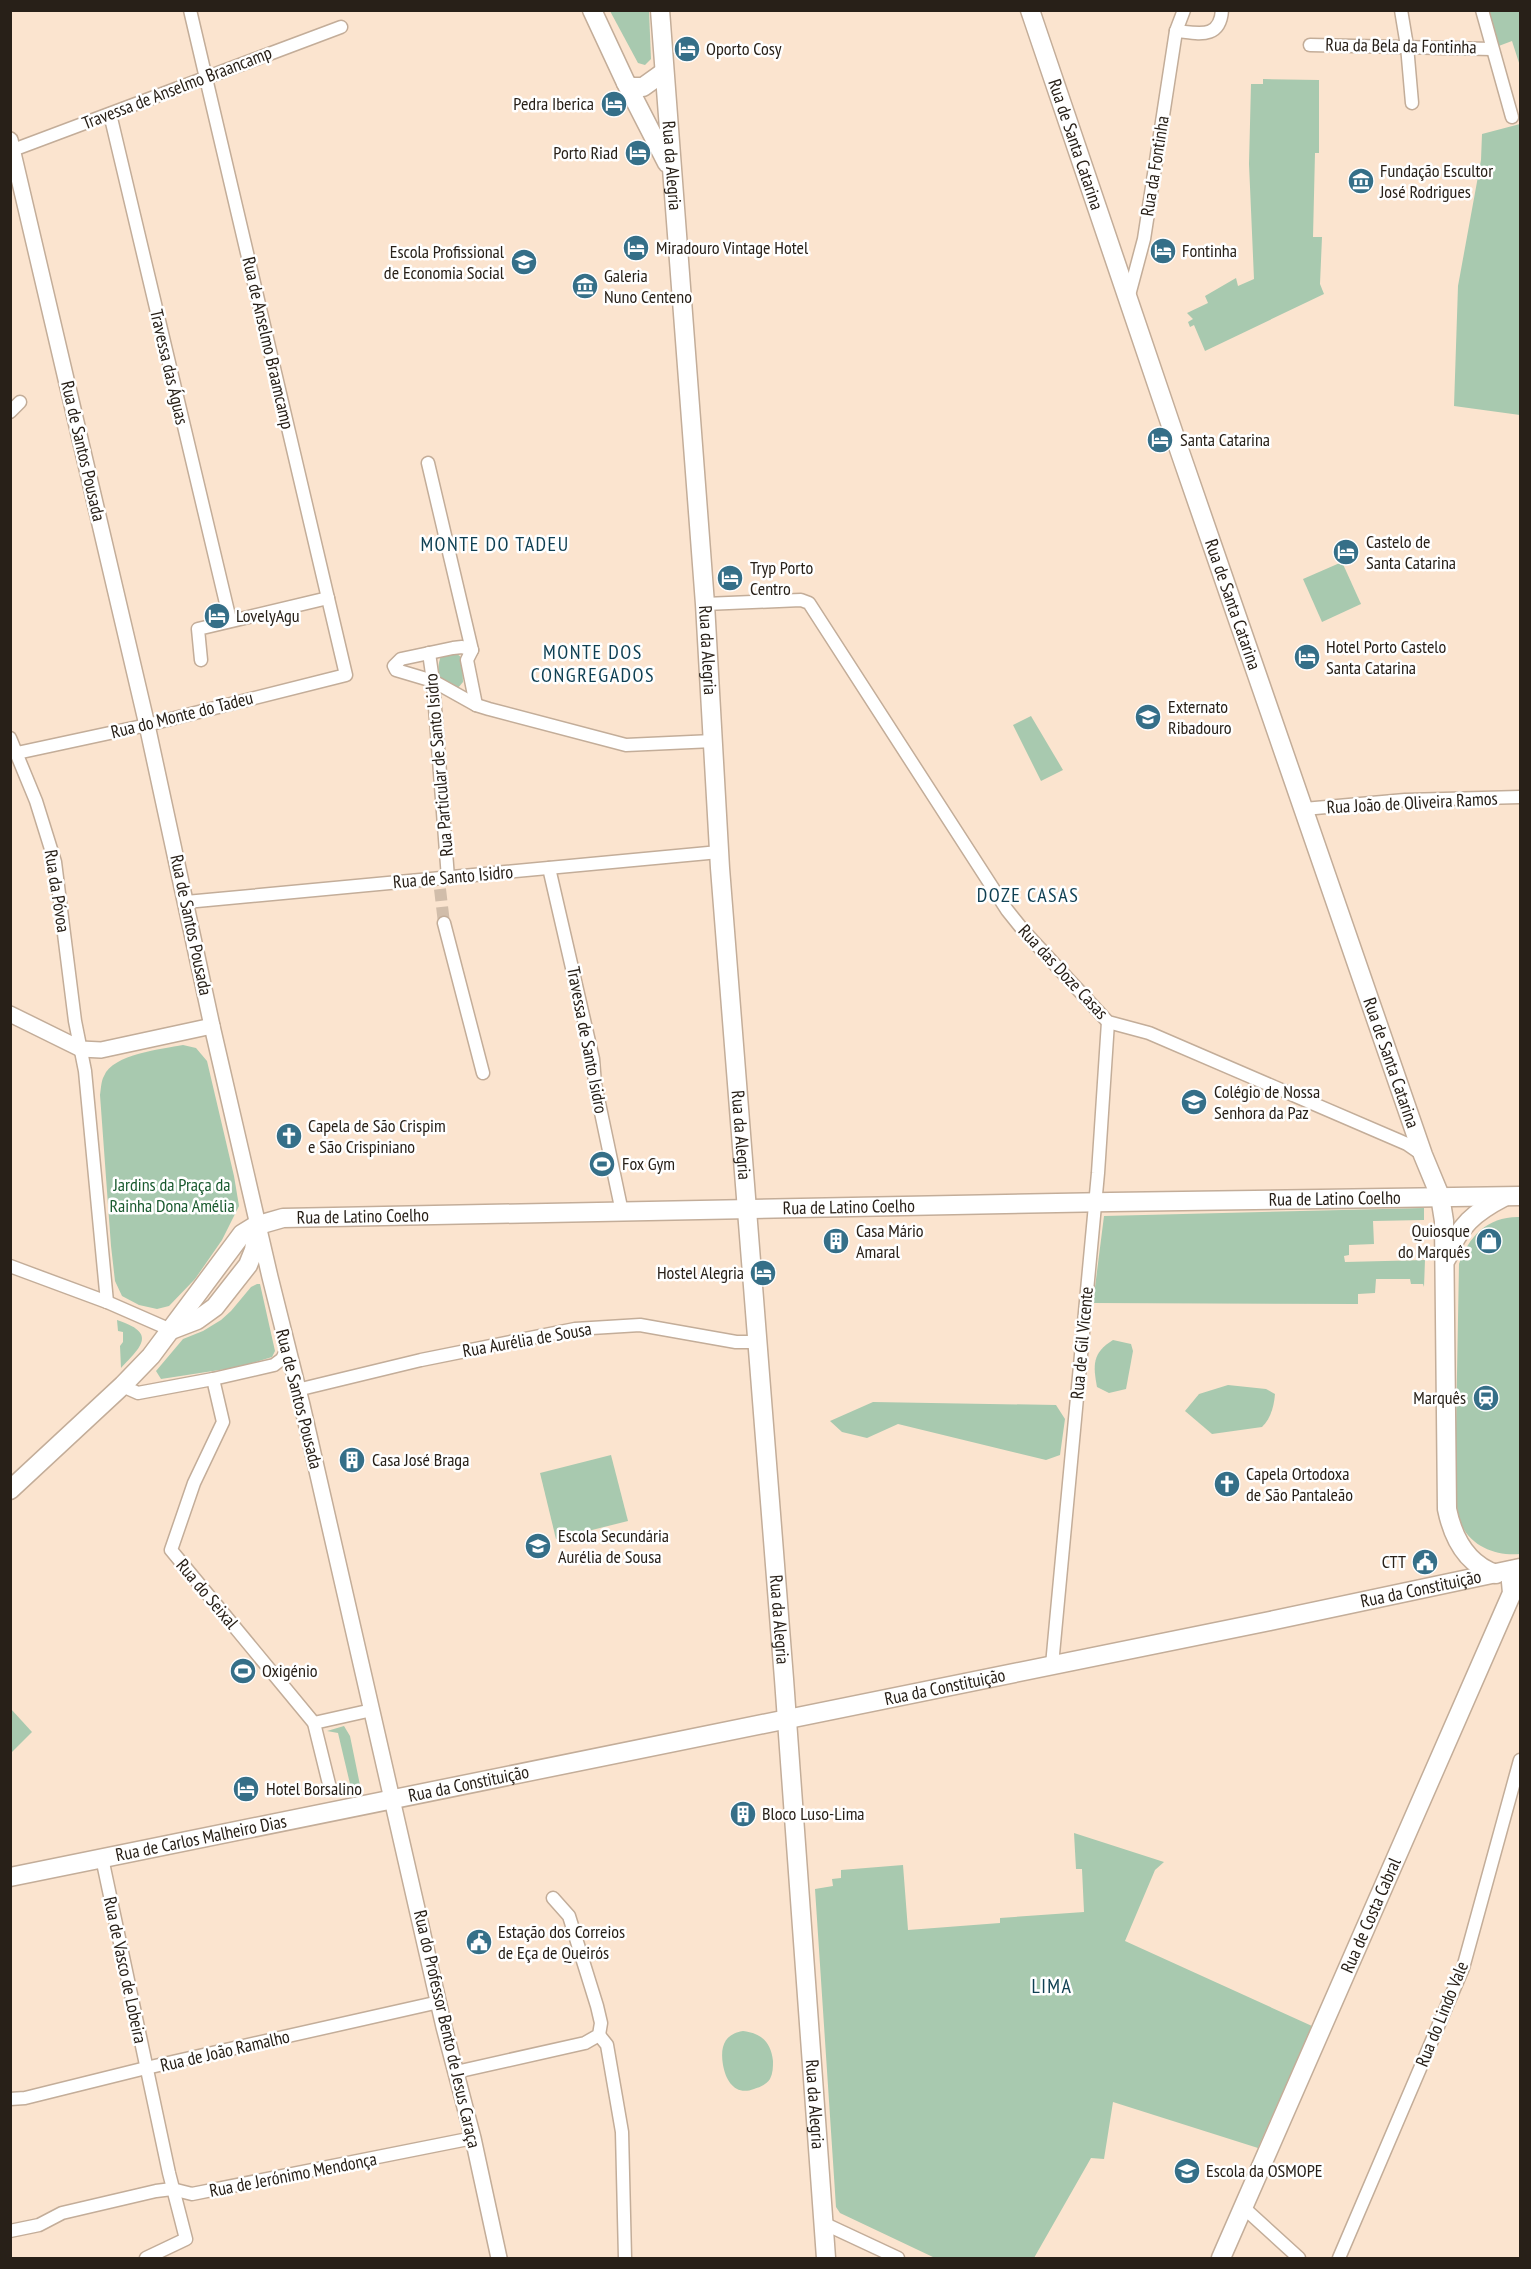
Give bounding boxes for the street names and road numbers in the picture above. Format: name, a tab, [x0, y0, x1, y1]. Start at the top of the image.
street label: Rua da Bela da Fontinha	[1325, 33, 1477, 58]
street label: Travessa de Anselmo Braancamp	[79, 41, 275, 134]
street label: Rua de Santa Catarina	[1043, 76, 1109, 213]
street label: Rua da Fontinha	[1135, 114, 1174, 218]
street label: Rua da Alegria	[657, 120, 687, 211]
street label: Rua de Anselmo Braamcamp	[237, 254, 300, 431]
street label: Travessa das Águas	[145, 307, 194, 427]
street label: Rua de Santos Pousada	[56, 379, 111, 523]
street label: Rua de Santa Catarina	[1200, 536, 1266, 673]
street label: Rua da Alegria	[694, 605, 722, 696]
street label: Rua Particular de Santo Isidro	[419, 672, 458, 858]
street label: Rua do Monte do Tadeu	[108, 686, 255, 743]
street label: Rua João de Oliveira Ramos	[1326, 787, 1498, 818]
street label: Rua da Póvoa	[40, 848, 75, 934]
street label: Rua de Santos Pousada	[165, 852, 218, 997]
street label: Rua de Santo Isidro	[392, 860, 514, 893]
street label: Rua das Doze Casas	[1014, 919, 1113, 1024]
street label: Travessa de Santo Isidro	[562, 964, 613, 1116]
street label: Rua de Santa Catarina	[1358, 994, 1425, 1131]
street label: Rua da Alegria	[727, 1089, 757, 1181]
street label: Rua de Latino Coelho	[1268, 1186, 1401, 1211]
street label: Rua de Latino Coelho	[782, 1194, 915, 1219]
street label: Rua de Latino Coelho	[297, 1203, 429, 1229]
street label: Rua de Gil Vicente	[1065, 1286, 1098, 1400]
street label: Rua Aurélia de Sousa	[461, 1317, 593, 1362]
street label: Rua de Santos Pousada	[271, 1327, 328, 1471]
street label: Rua do Seixal	[171, 1554, 244, 1634]
street label: Rua da Constituição	[1358, 1564, 1483, 1613]
street label: Rua da Alegria	[765, 1574, 795, 1665]
street label: Rua da Constituição	[882, 1663, 1007, 1710]
street label: Rua da Constituição	[406, 1760, 531, 1807]
street label: Rua de Carlos Malheiro Dias	[113, 1809, 289, 1866]
street label: Rua de Costa Cabral	[1335, 1853, 1406, 1976]
street label: Rua de Vasco de Lobeira	[99, 1894, 152, 2045]
street label: Rua do Professor Bento de Jesus Caraça	[409, 1908, 486, 2150]
street label: Rua do Lindo Vale	[1410, 1958, 1473, 2070]
street label: Rua de João Ramalho	[158, 2024, 292, 2077]
street label: Rua da Alegria	[801, 2059, 830, 2150]
street label: Rua de Jerónimo Mendonça	[207, 2147, 379, 2202]

